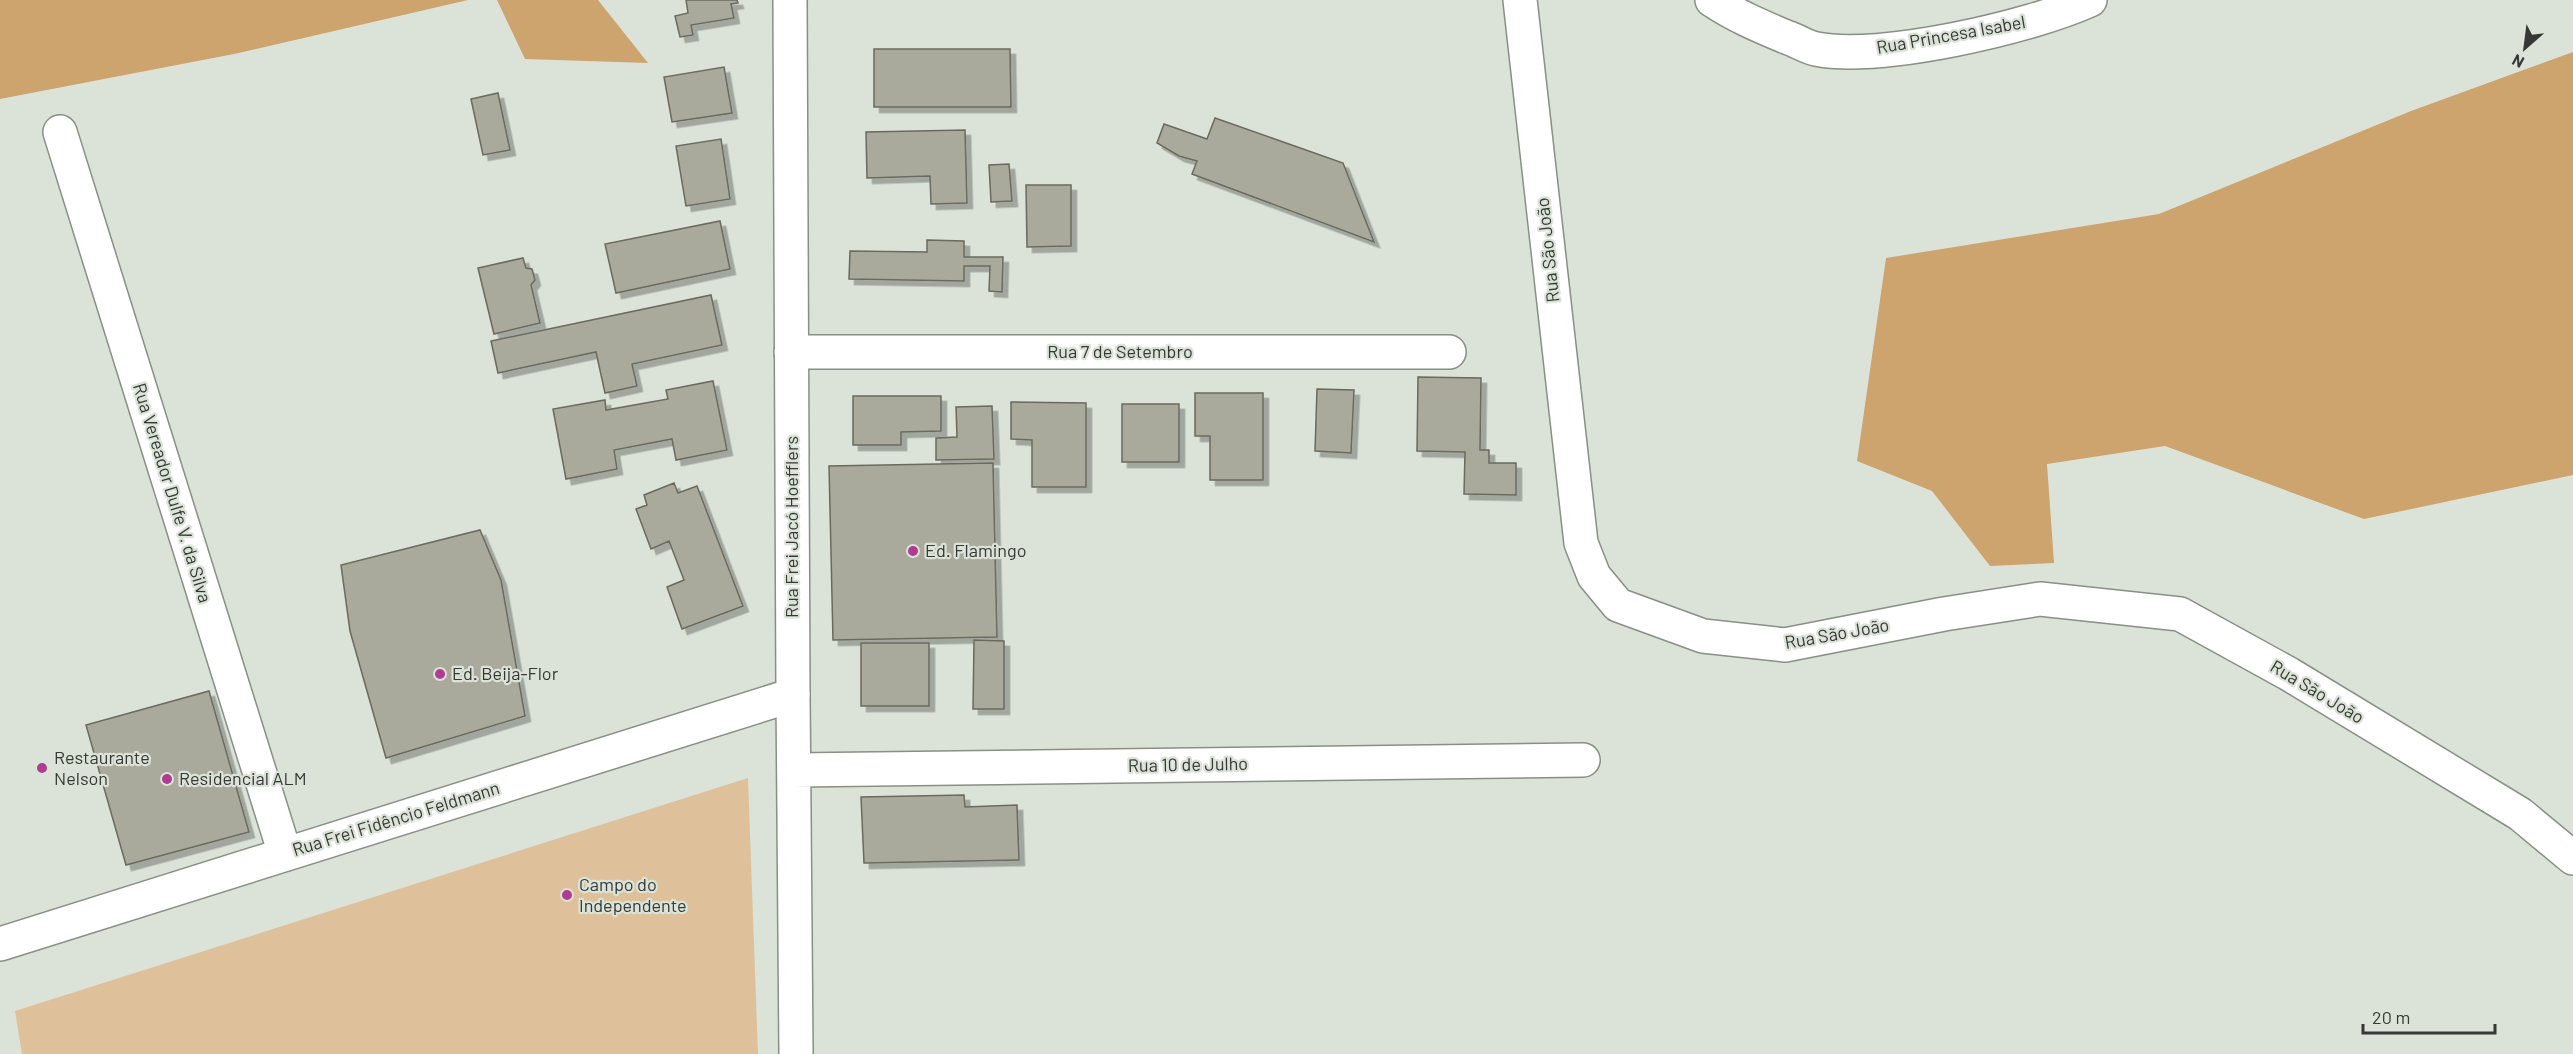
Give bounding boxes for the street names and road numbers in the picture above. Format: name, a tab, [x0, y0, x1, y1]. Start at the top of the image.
street label: Rua Princesa Isabel	[1875, 10, 2027, 58]
street label: Rua São João	[1531, 197, 1563, 304]
street label: Rua 7 de Setembro	[1047, 340, 1193, 362]
street label: Rua Vereador Dulfe V. da Silva	[129, 380, 217, 605]
street label: Rua Frei Jacó Hoefflers	[780, 436, 802, 618]
street label: Rua São João	[1783, 613, 1891, 653]
street label: Rua São João	[2267, 655, 2368, 728]
street label: Rua 10 de Julho	[1128, 752, 1248, 776]
street label: Rua Frei Fidêncio Feldmann	[289, 776, 502, 860]

